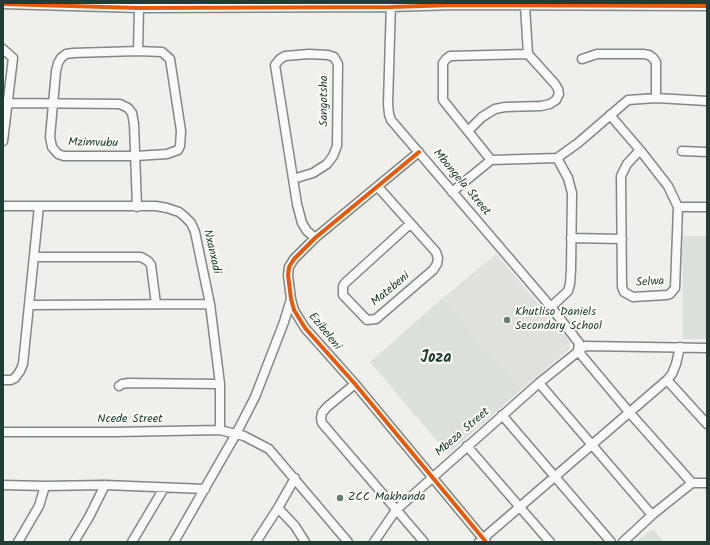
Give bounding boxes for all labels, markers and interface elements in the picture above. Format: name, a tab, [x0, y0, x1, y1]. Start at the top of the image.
street label: Sangotsha	[318, 75, 332, 127]
street label: Mzimvubu	[68, 136, 118, 152]
street label: Mbongela Street	[429, 147, 493, 219]
street label: Nxanxadi	[199, 229, 223, 275]
street label: Matebeni	[369, 270, 413, 310]
street label: Selwa	[635, 275, 665, 291]
place label: Khutliso Daniels Secondary School	[515, 306, 602, 334]
street label: Ezibeleni	[304, 310, 344, 354]
marker: Khutliso Daniels Secondary School	[502, 315, 512, 325]
district label: Joza	[421, 349, 451, 369]
street label: Mbeza Street	[433, 405, 493, 461]
street label: Ncede Street	[97, 413, 163, 427]
place label: ZCC Makhanda	[348, 491, 425, 505]
marker: ZCC Makhanda	[335, 493, 345, 503]

